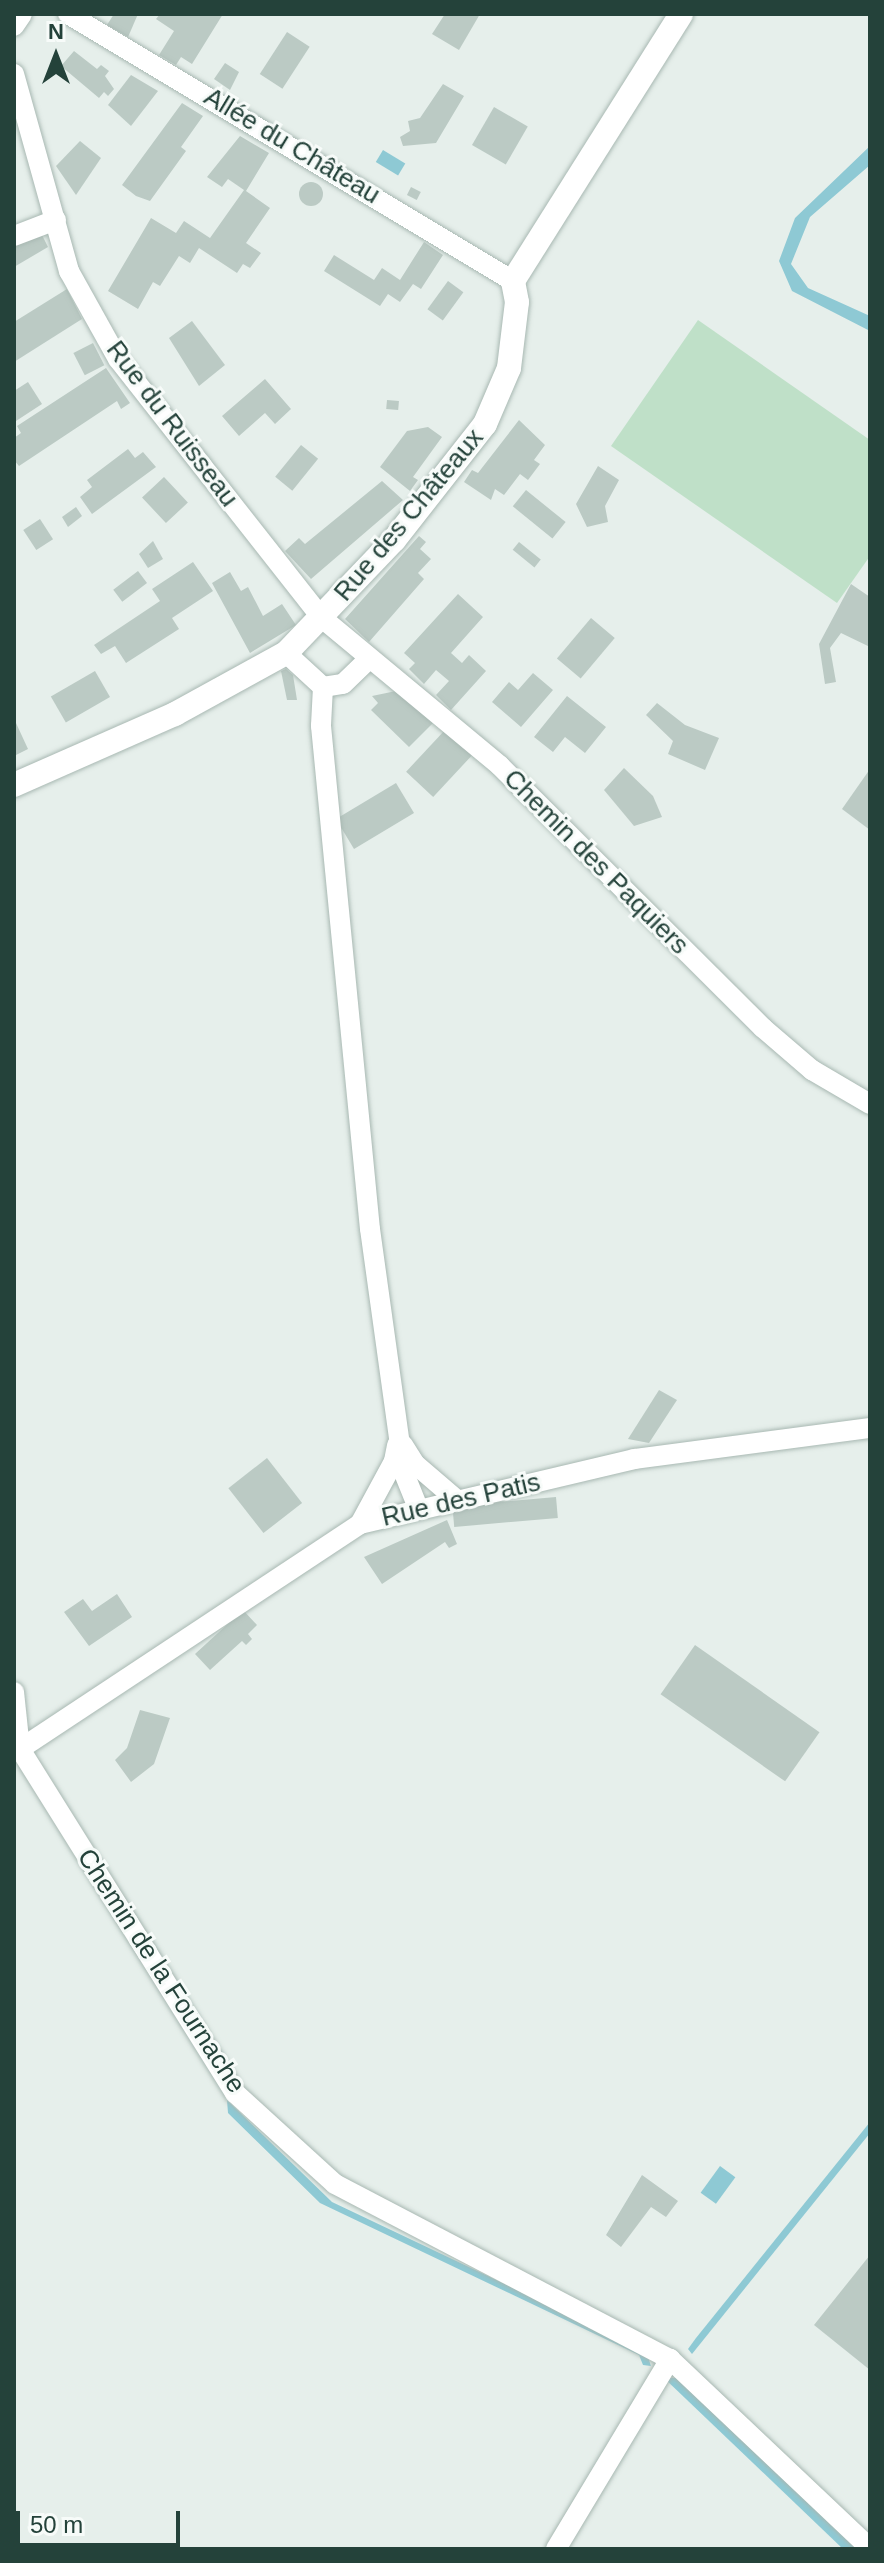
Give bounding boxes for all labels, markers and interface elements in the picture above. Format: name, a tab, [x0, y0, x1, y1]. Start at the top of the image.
north arrow	[16, 16, 96, 96]
text: N	[48, 19, 64, 44]
street label: Allée du Château	[198, 81, 386, 211]
street label: Rue du Ruisseau	[100, 335, 244, 513]
street label: Rue des Châteaux	[328, 422, 490, 608]
street label: Chemin des Paquiers	[497, 763, 695, 961]
street label: Rue des Patis	[379, 1467, 543, 1533]
street label: Chemin de la Fournache	[70, 1843, 252, 2099]
scale bar	[20, 2495, 184, 2545]
text: 50 m	[30, 2511, 83, 2538]

